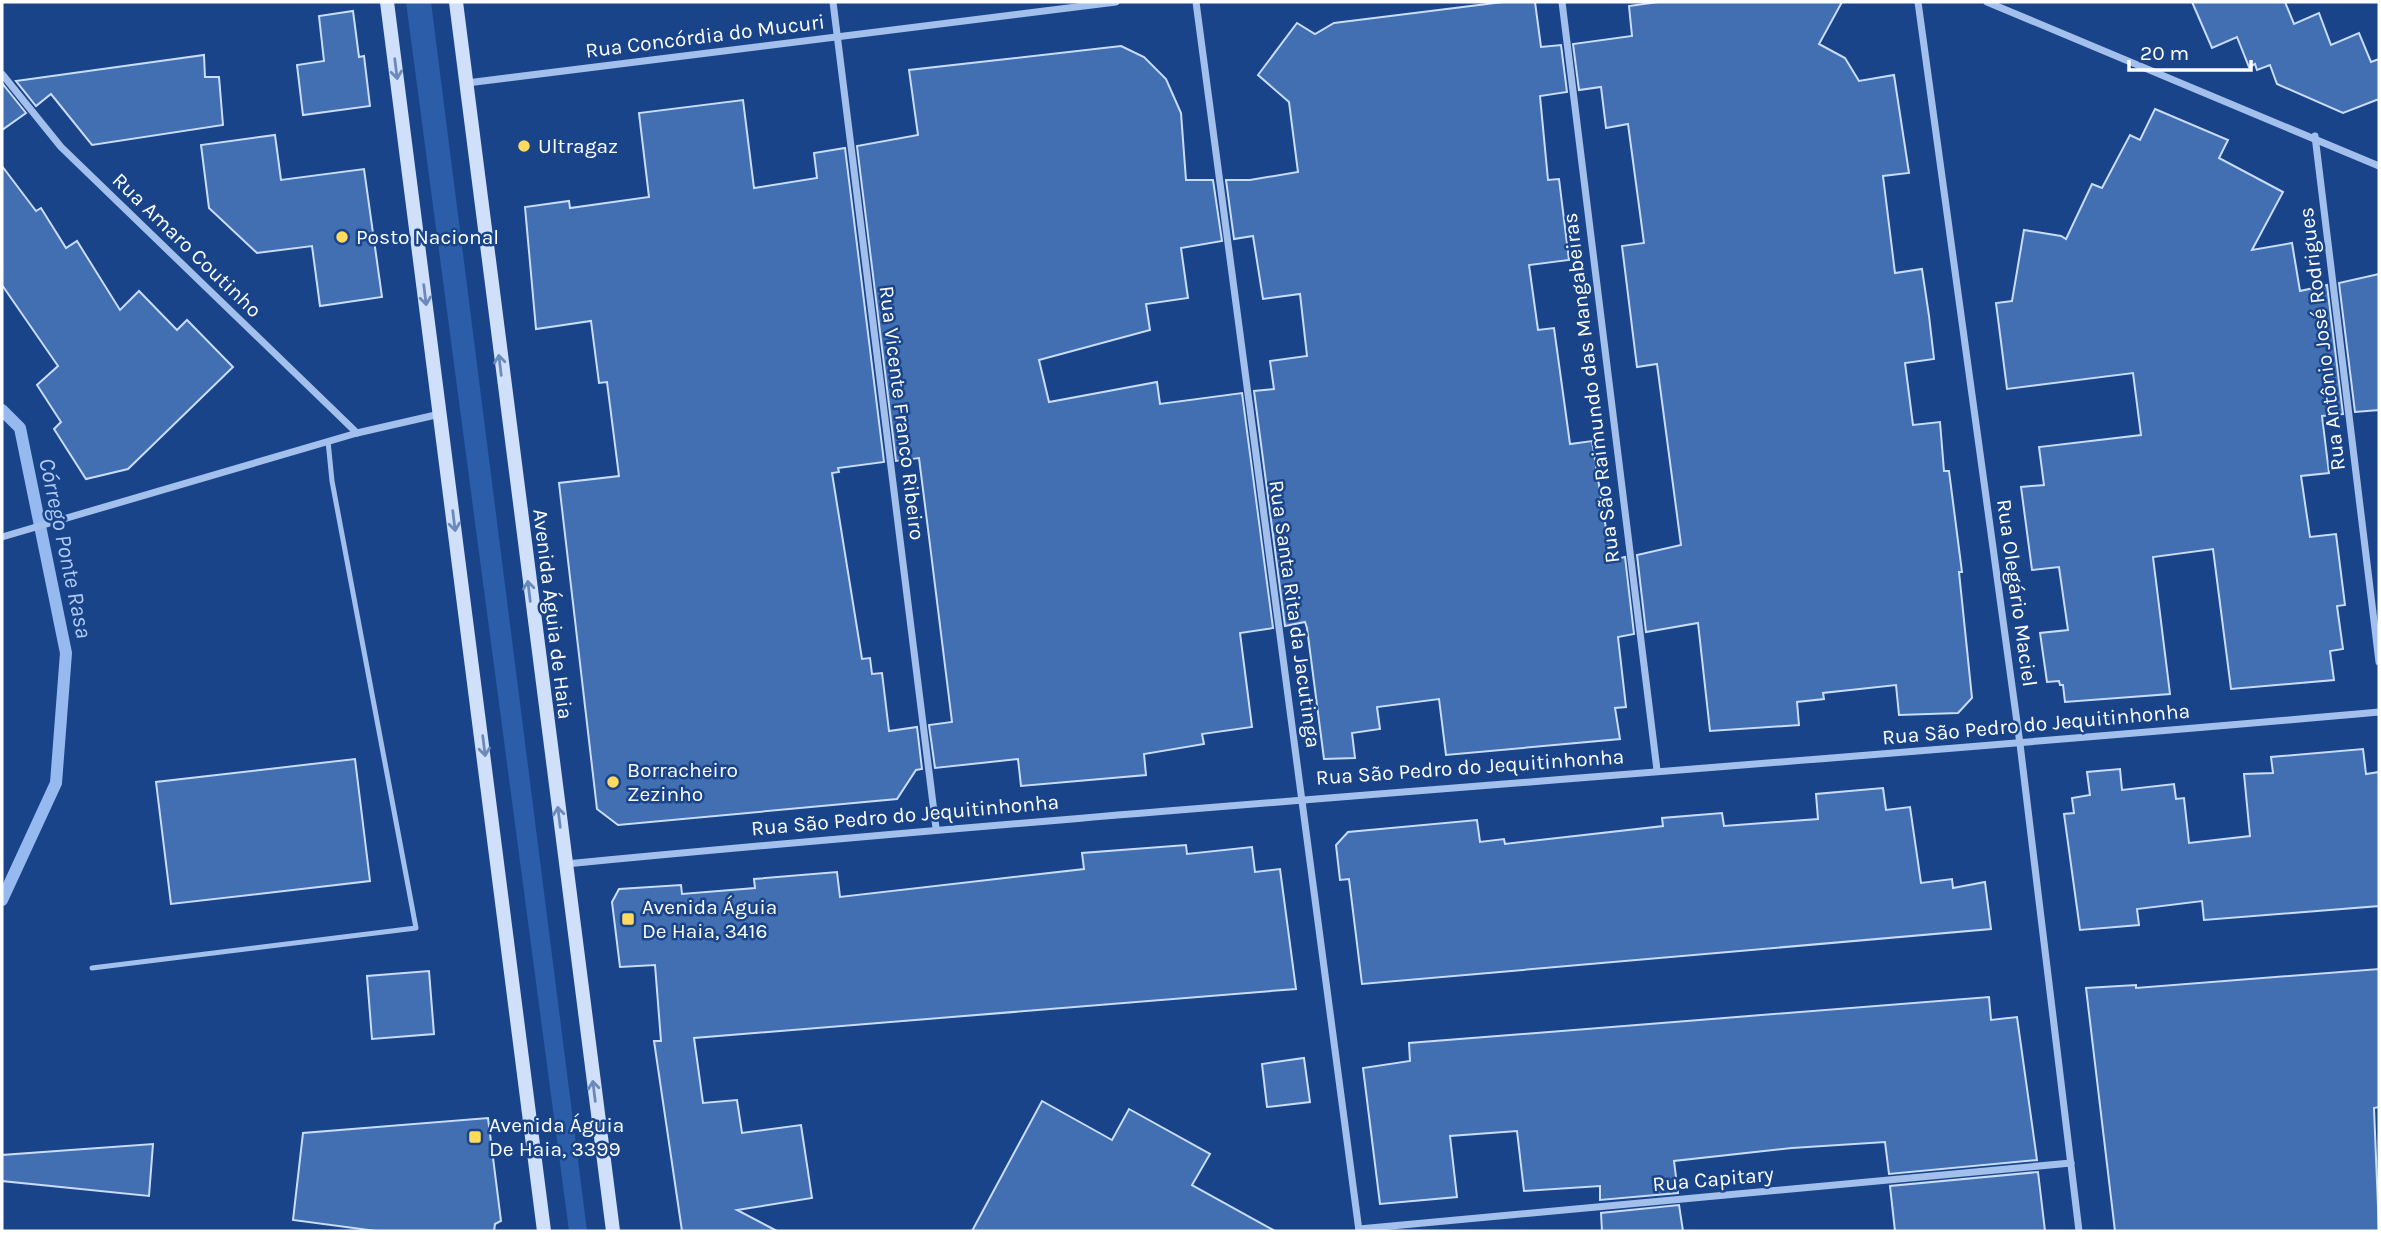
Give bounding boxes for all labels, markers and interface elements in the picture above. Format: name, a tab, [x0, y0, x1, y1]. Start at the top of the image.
street label: Rua Concórdia do Mucuri	[584, 9, 826, 63]
scale bar	[2129, 28, 2252, 72]
text: 20 m	[2140, 41, 2189, 65]
one-way arrow	[390, 58, 403, 80]
place label: Ultragaz	[538, 134, 618, 158]
marker: Ultragaz	[516, 138, 532, 154]
street label: Rua Amaro Coutinho	[108, 168, 266, 322]
street label: Rua Antônio José Rodrigues	[2294, 206, 2350, 472]
street label: Rua São Raimundo das Mangabeiras	[1558, 212, 1624, 564]
place label: Posto Nacional	[356, 225, 499, 249]
marker: Posto Nacional	[334, 229, 350, 245]
one-way arrow	[419, 283, 432, 306]
street label: Rua Vicente Franco Ribeiro	[874, 285, 930, 541]
one-way arrow	[493, 354, 506, 377]
water label: Córrego Ponte Rasa	[33, 455, 98, 641]
street label: Rua Santa Rita da Jacutinga	[1264, 479, 1326, 749]
street label: Rua Olegário Maciel	[1992, 498, 2042, 688]
street label: Avenida Águia de Haia	[528, 507, 578, 721]
one-way arrow	[448, 509, 461, 532]
one-way arrow	[523, 580, 536, 603]
street label: Rua São Pedro do Jequitinhonha	[1881, 699, 2191, 749]
one-way arrow	[477, 734, 490, 757]
street label: Rua São Pedro do Jequitinhonha	[1315, 744, 1625, 790]
place label: Borracheiro Zezinho	[627, 758, 738, 806]
marker: Borracheiro Zezinho	[605, 774, 621, 790]
street label: Rua São Pedro do Jequitinhonha	[750, 790, 1060, 840]
one-way arrow	[552, 806, 565, 828]
place label: Avenida Águia De Haia, 3416	[642, 895, 777, 943]
marker: Avenida Águia De Haia, 3416	[620, 911, 636, 927]
one-way arrow	[588, 1080, 601, 1103]
place label: Avenida Águia De Haia, 3399	[489, 1113, 624, 1161]
marker: Avenida Águia De Haia, 3399	[467, 1129, 483, 1145]
street label: Rua Capitary	[1651, 1162, 1775, 1196]

